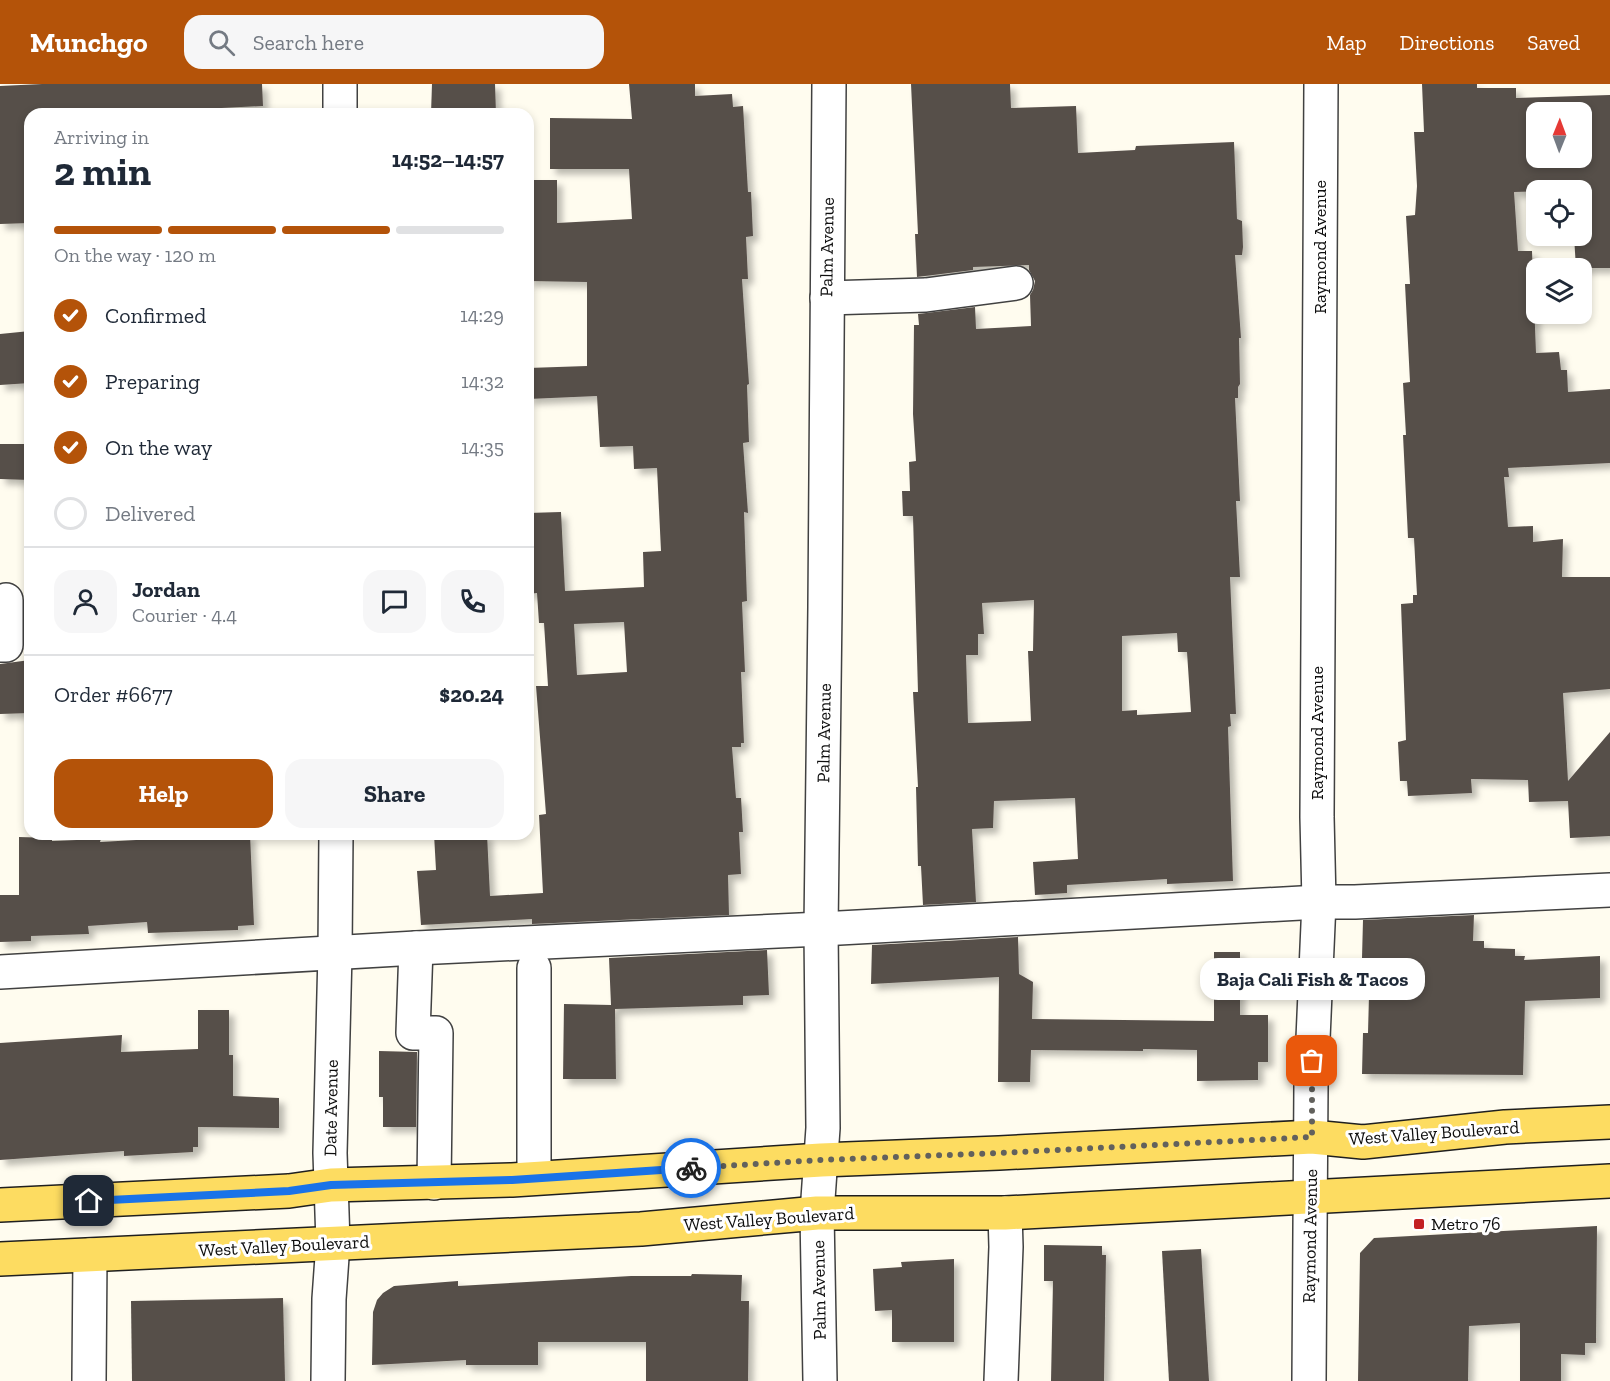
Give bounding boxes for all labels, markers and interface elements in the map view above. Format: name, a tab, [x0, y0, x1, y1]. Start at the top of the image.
search box	[184, 15, 604, 69]
text: Munchgo	[30, 26, 148, 59]
icon: search	[205, 26, 238, 59]
text: Search here	[253, 29, 364, 56]
text: Map	[1327, 30, 1367, 55]
text: Directions	[1400, 30, 1494, 55]
text: Saved	[1527, 30, 1580, 55]
north arrow	[1526, 102, 1592, 168]
map controls	[1526, 102, 1592, 324]
text: Arriving in	[54, 125, 149, 149]
text: 14:52–14:57	[392, 146, 504, 173]
text: 2 min	[54, 148, 151, 195]
street label: Raymond Avenue	[1309, 180, 1331, 314]
button: locate	[1526, 180, 1592, 246]
street label: Palm Avenue	[815, 197, 839, 297]
text: On the way · 120 m	[54, 243, 216, 267]
button: layers	[1526, 258, 1592, 324]
icon: check	[54, 299, 87, 332]
text: Confirmed	[105, 302, 206, 329]
text: 14:29	[460, 303, 504, 327]
icon: check	[54, 365, 87, 398]
text: Preparing	[105, 368, 200, 395]
text: 14:32	[461, 369, 504, 393]
icon: check	[54, 431, 87, 464]
text: On the way	[105, 434, 212, 461]
text: 14:35	[461, 435, 504, 459]
text: Delivered	[105, 500, 195, 527]
button: person	[54, 570, 117, 633]
button: chat	[363, 570, 426, 633]
button: phone	[441, 570, 504, 633]
text: Jordan	[132, 576, 200, 603]
text: Courier · 4.4	[132, 603, 237, 627]
street label: Raymond Avenue	[1306, 666, 1328, 800]
text: Order #6677	[54, 681, 173, 708]
text: $20.24	[439, 681, 504, 708]
street label: Palm Avenue	[812, 683, 836, 783]
button: Help	[54, 759, 273, 828]
button: Share	[285, 759, 504, 828]
callout: Baja Cali Fish & Tacos	[1200, 959, 1424, 1001]
text: Baja Cali Fish & Tacos	[1217, 967, 1408, 991]
pin	[1286, 1035, 1337, 1086]
icon: bag	[1295, 1044, 1328, 1077]
street label: Date Avenue	[319, 1059, 343, 1157]
street label: West Valley Boulevard	[1348, 1116, 1520, 1150]
courier	[661, 1138, 721, 1198]
icon: bike	[675, 1152, 708, 1185]
street label: Raymond Avenue	[1298, 1169, 1322, 1303]
pin	[63, 1175, 114, 1226]
icon: home	[72, 1184, 105, 1217]
street label: West Valley Boulevard	[683, 1202, 855, 1236]
place label: Metro 76	[1431, 1213, 1501, 1235]
marker: Metro 76	[1412, 1217, 1426, 1231]
street label: West Valley Boulevard	[198, 1231, 370, 1261]
street label: Palm Avenue	[807, 1240, 831, 1340]

